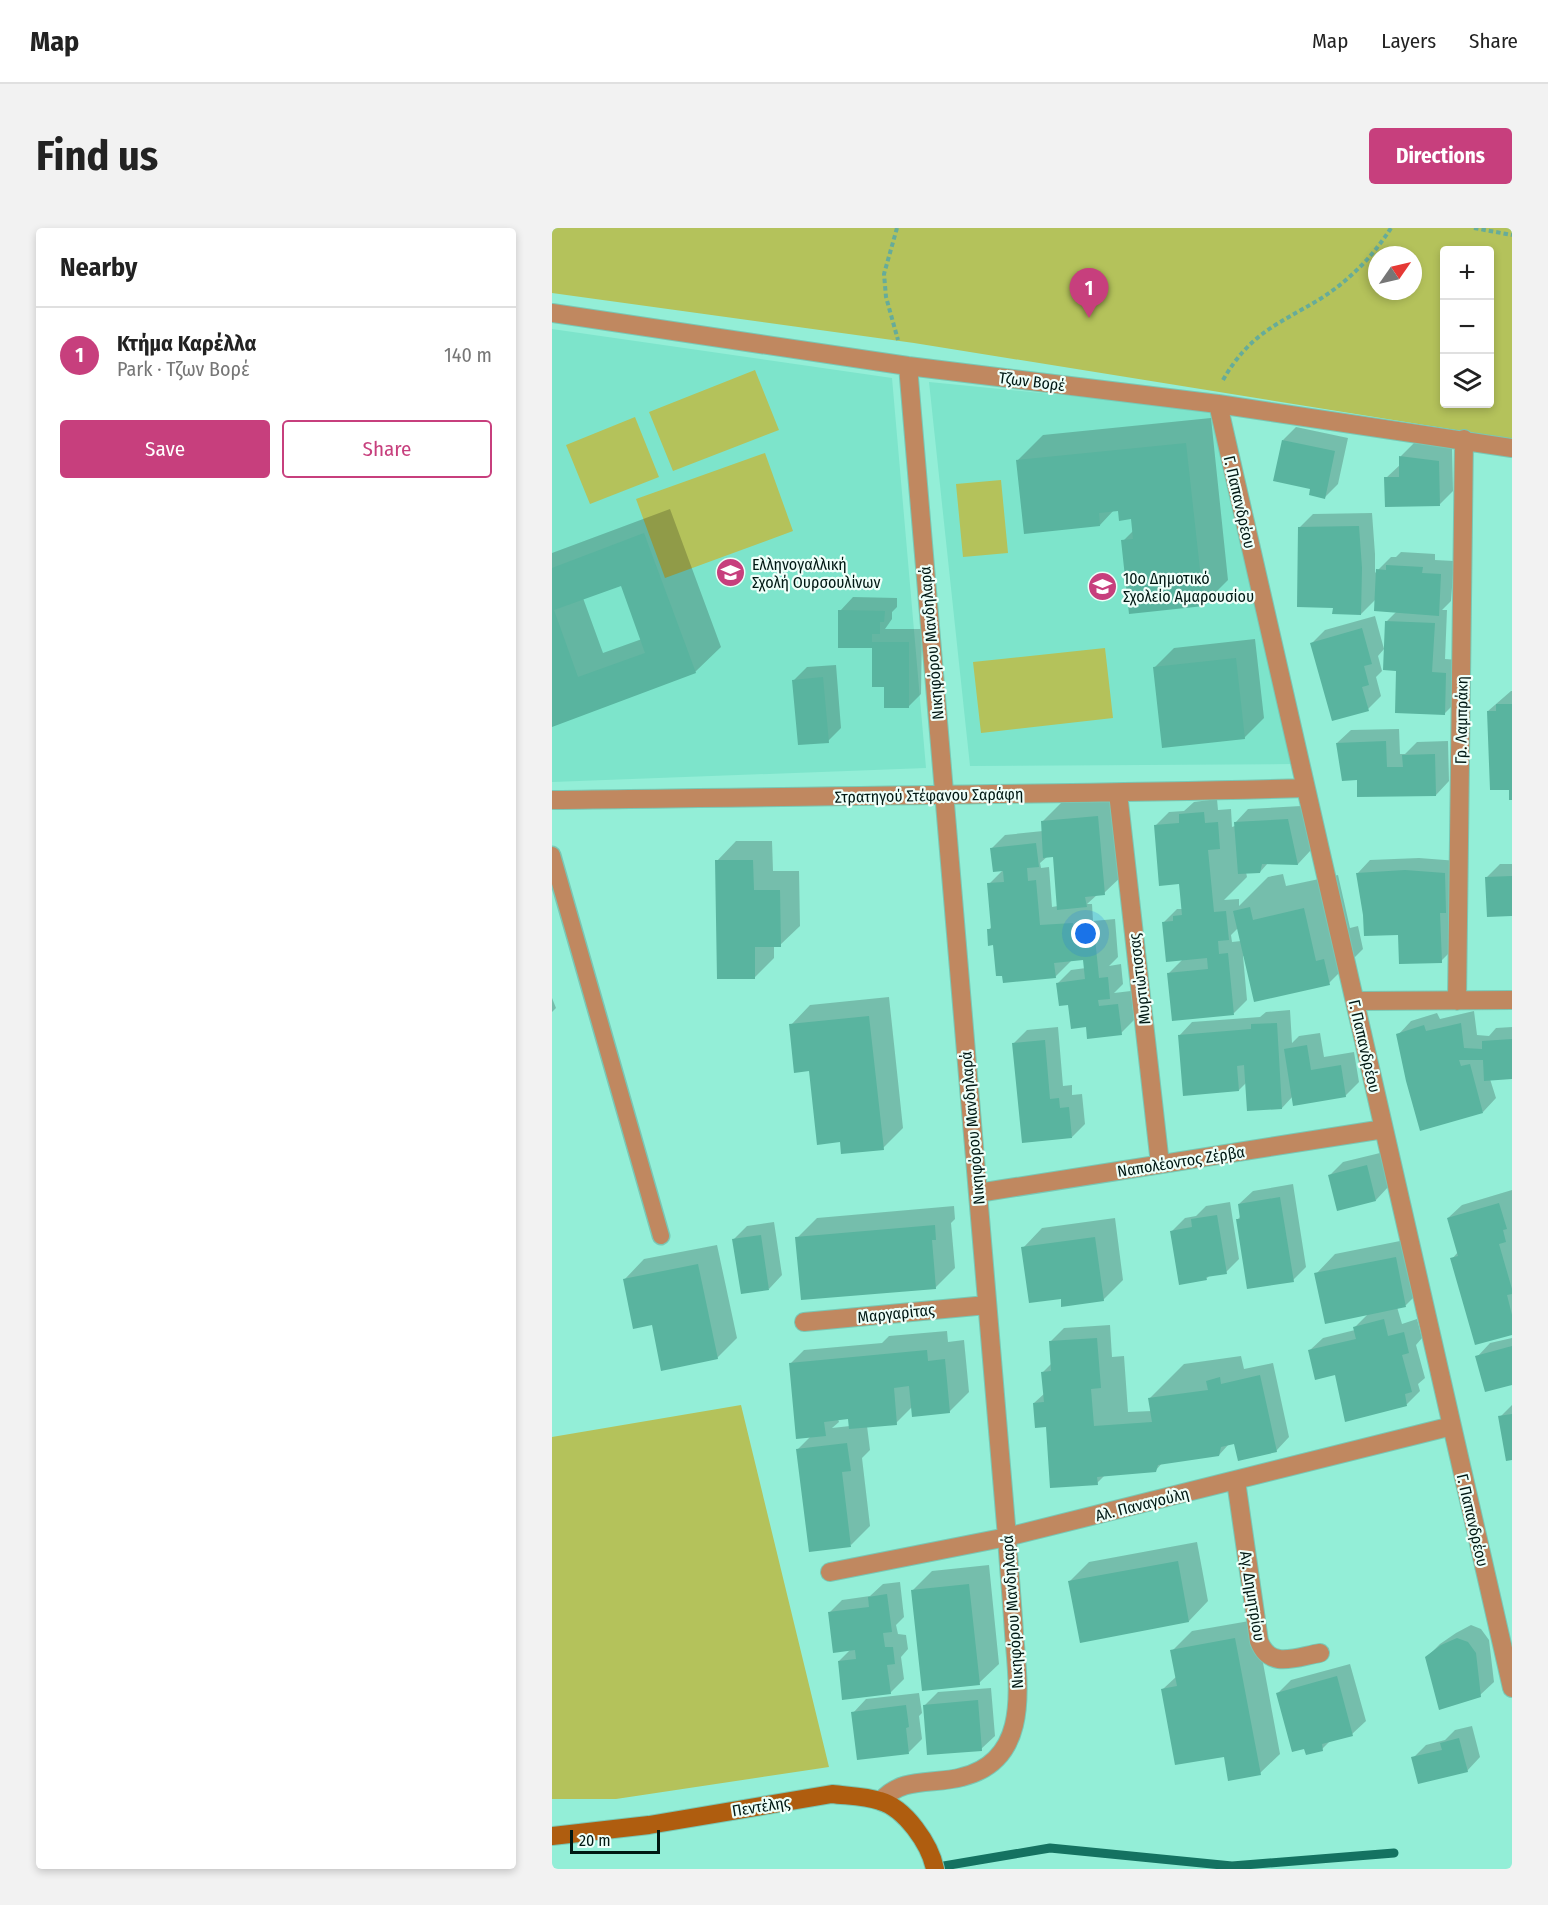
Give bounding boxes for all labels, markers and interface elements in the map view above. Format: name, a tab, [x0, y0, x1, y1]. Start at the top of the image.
text: Map	[30, 25, 79, 58]
text: Map	[1312, 28, 1348, 54]
text: Layers	[1381, 28, 1436, 54]
text: Share	[1469, 28, 1518, 54]
button: Directions	[1369, 128, 1512, 184]
text: Find us	[36, 131, 158, 181]
north arrow	[1368, 246, 1422, 300]
map controls	[1440, 246, 1494, 408]
button: +	[1440, 246, 1494, 300]
text: Nearby	[60, 252, 137, 283]
pin: 1	[1070, 268, 1108, 318]
button: −	[1440, 300, 1494, 354]
text: Κτήμα Καρέλλα	[117, 330, 256, 357]
text: 1	[75, 343, 84, 367]
text: 140 m	[444, 343, 492, 367]
button: layers	[1440, 354, 1494, 408]
text: Park · Τζων Βορέ	[117, 357, 250, 381]
street label: Τζων Βορέ	[998, 368, 1066, 395]
button: Save	[60, 420, 270, 478]
button: Share	[282, 420, 492, 478]
street label: Γ. Παπανδρέου	[1220, 454, 1259, 550]
place label: Ελληνογαλλική Σχολή Ουρσουλίνων	[752, 555, 880, 592]
school or university icon: Ελληνογαλλική Σχολή Ουρσουλίνων	[715, 557, 747, 589]
street label: Νικηφόρου Μανδηλαρά	[915, 565, 948, 720]
place label: 10ο Δημοτικό Σχολείο Αμαρουσίου	[1123, 569, 1254, 606]
school or university icon: 10ο Δημοτικό Σχολείο Αμαρουσίου	[1086, 571, 1118, 603]
street label: Γρ. Λαμπράκη	[1451, 676, 1472, 764]
street label: Στρατηγού Στέφανου Σαράφη	[835, 784, 1023, 807]
your location	[1071, 919, 1100, 948]
street label: Μυρτιώτισσας	[1124, 932, 1155, 1026]
street label: Γ. Παπανδρέου	[1345, 998, 1384, 1094]
street label: Νικηφόρου Μανδηλαρά	[956, 1050, 989, 1205]
street label: Ναπολέοντος Ζέρβα	[1116, 1142, 1246, 1181]
street label: Μαργαρίτας	[857, 1300, 936, 1327]
street label: Γ. Παπανδρέου	[1453, 1472, 1492, 1568]
street label: Αλ. Παναγούλη	[1093, 1484, 1191, 1525]
street label: Νικηφόρου Μανδηλαρά	[998, 1535, 1027, 1689]
street label: Αγ. Δημητρίου	[1236, 1550, 1269, 1642]
street label: Πεντέλης	[731, 1792, 792, 1820]
scale bar	[570, 1827, 660, 1854]
text: 20 m	[579, 1831, 610, 1850]

